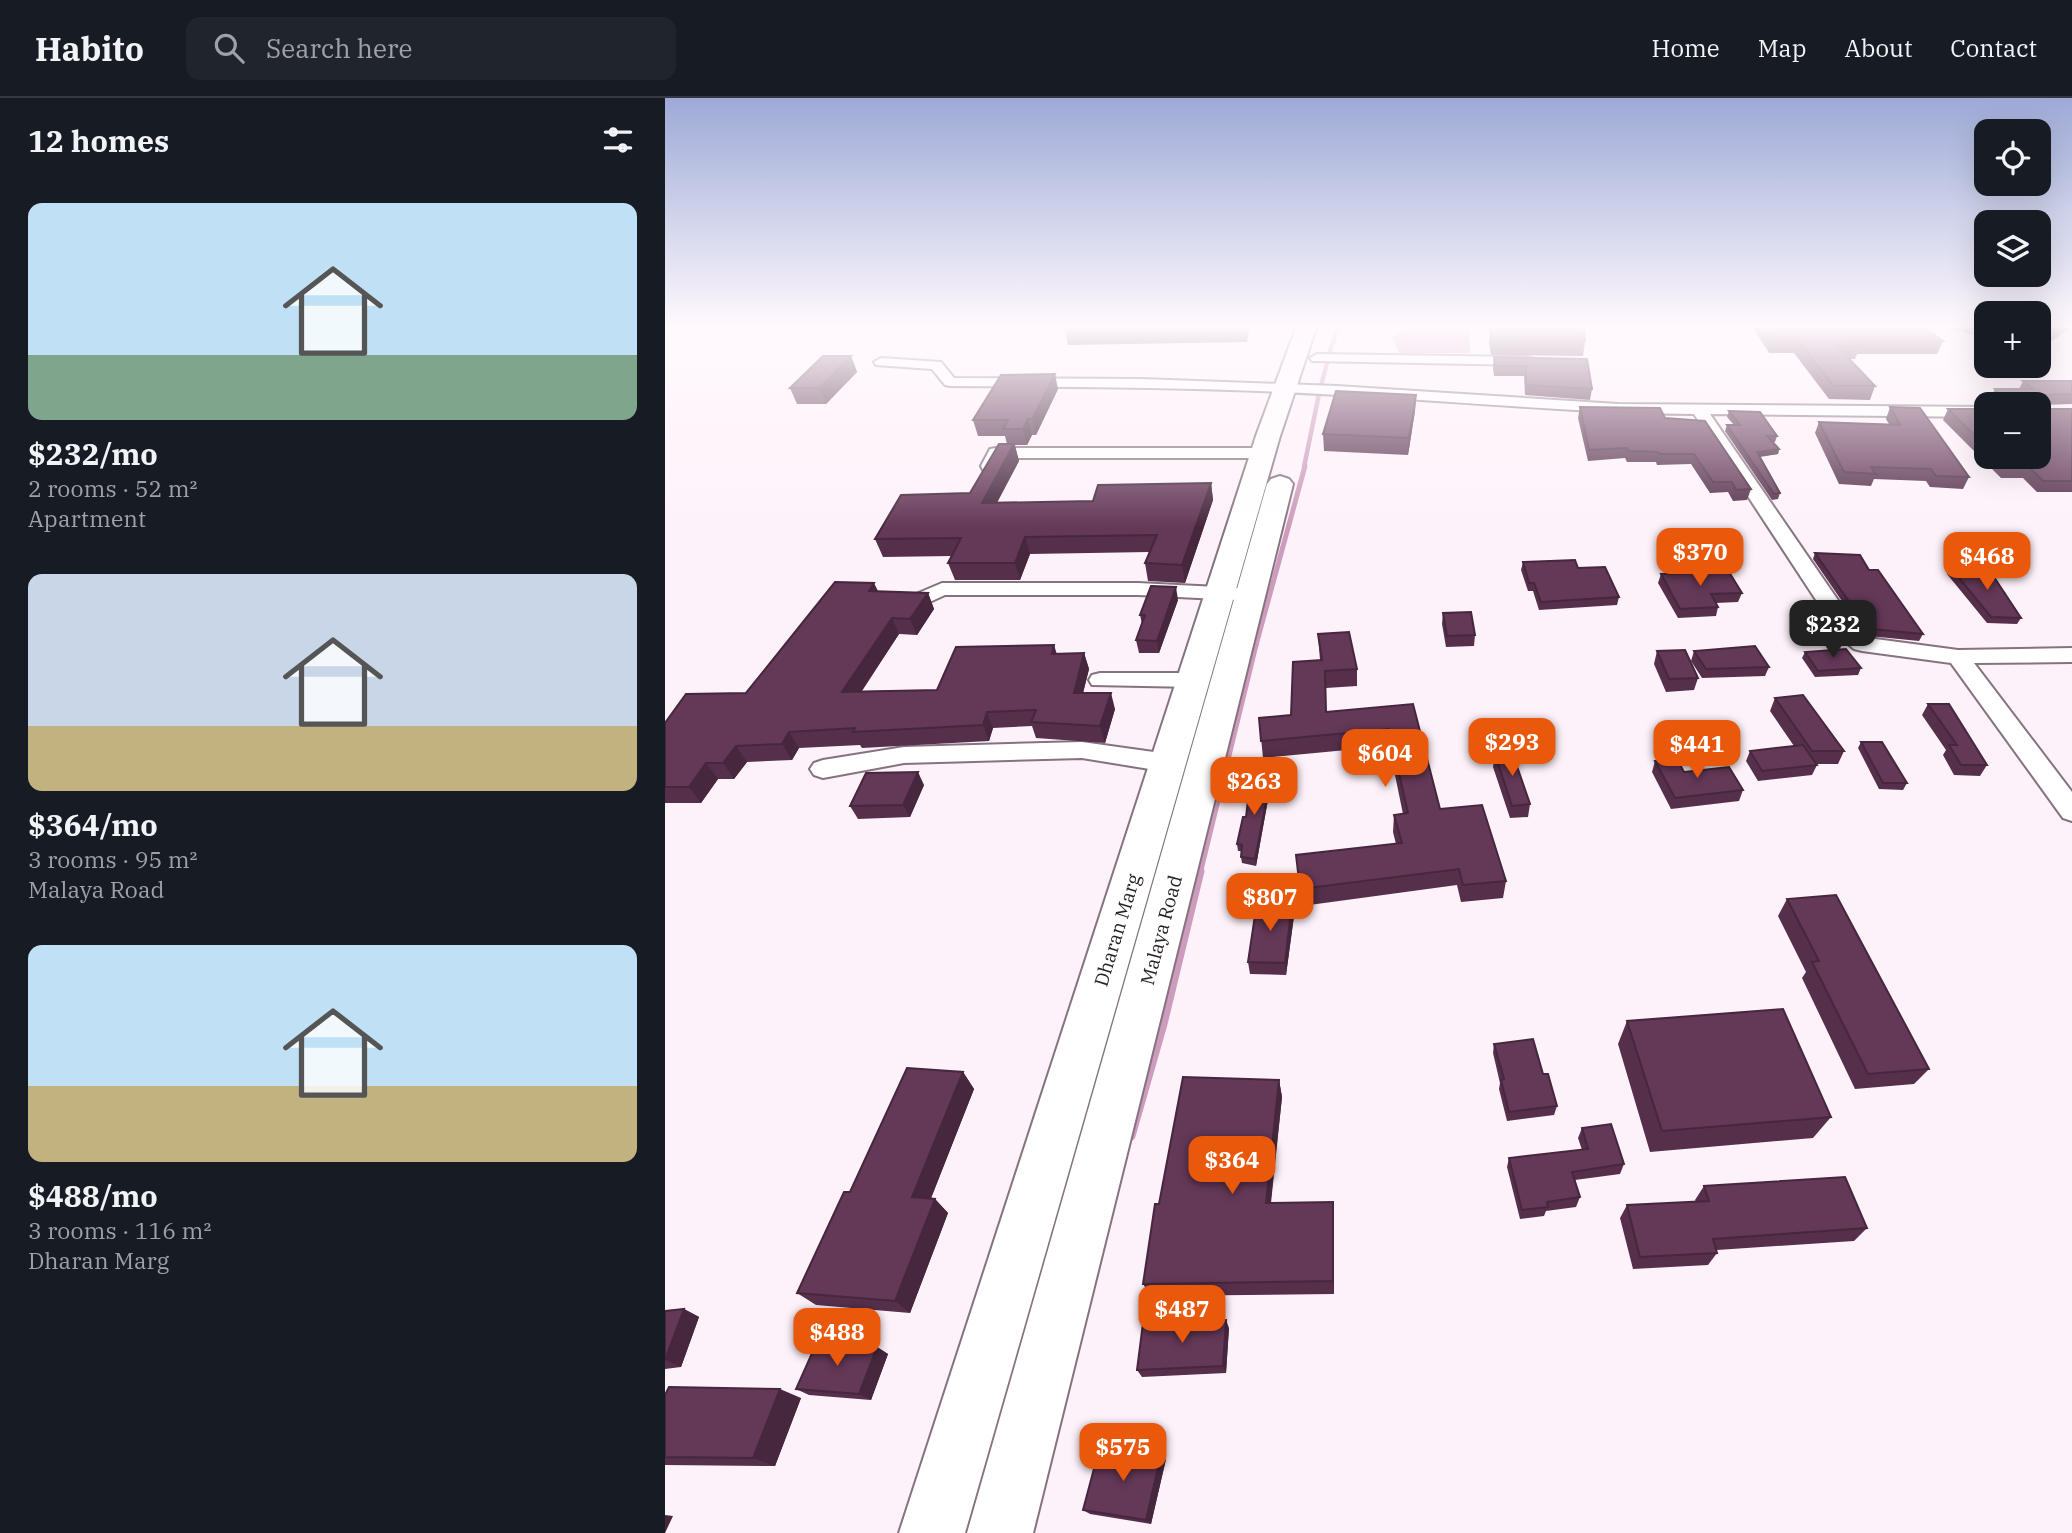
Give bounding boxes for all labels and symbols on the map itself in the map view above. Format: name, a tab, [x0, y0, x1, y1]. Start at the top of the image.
pin: $370	[1659, 528, 1741, 588]
pin: $468	[1946, 532, 2028, 592]
pin: $232	[1792, 601, 1874, 660]
pin: $293	[1471, 718, 1553, 778]
pin: $441	[1656, 720, 1738, 780]
pin: $604	[1344, 730, 1426, 789]
pin: $263	[1213, 758, 1295, 817]
street label: Dharan Marg	[1088, 870, 1146, 989]
street label: Malaya Road	[1135, 872, 1187, 988]
pin: $807	[1229, 874, 1311, 933]
pin: $364	[1191, 1136, 1273, 1196]
pin: $487	[1141, 1286, 1223, 1345]
pin: $488	[796, 1308, 878, 1368]
pin: $575	[1082, 1424, 1164, 1483]

